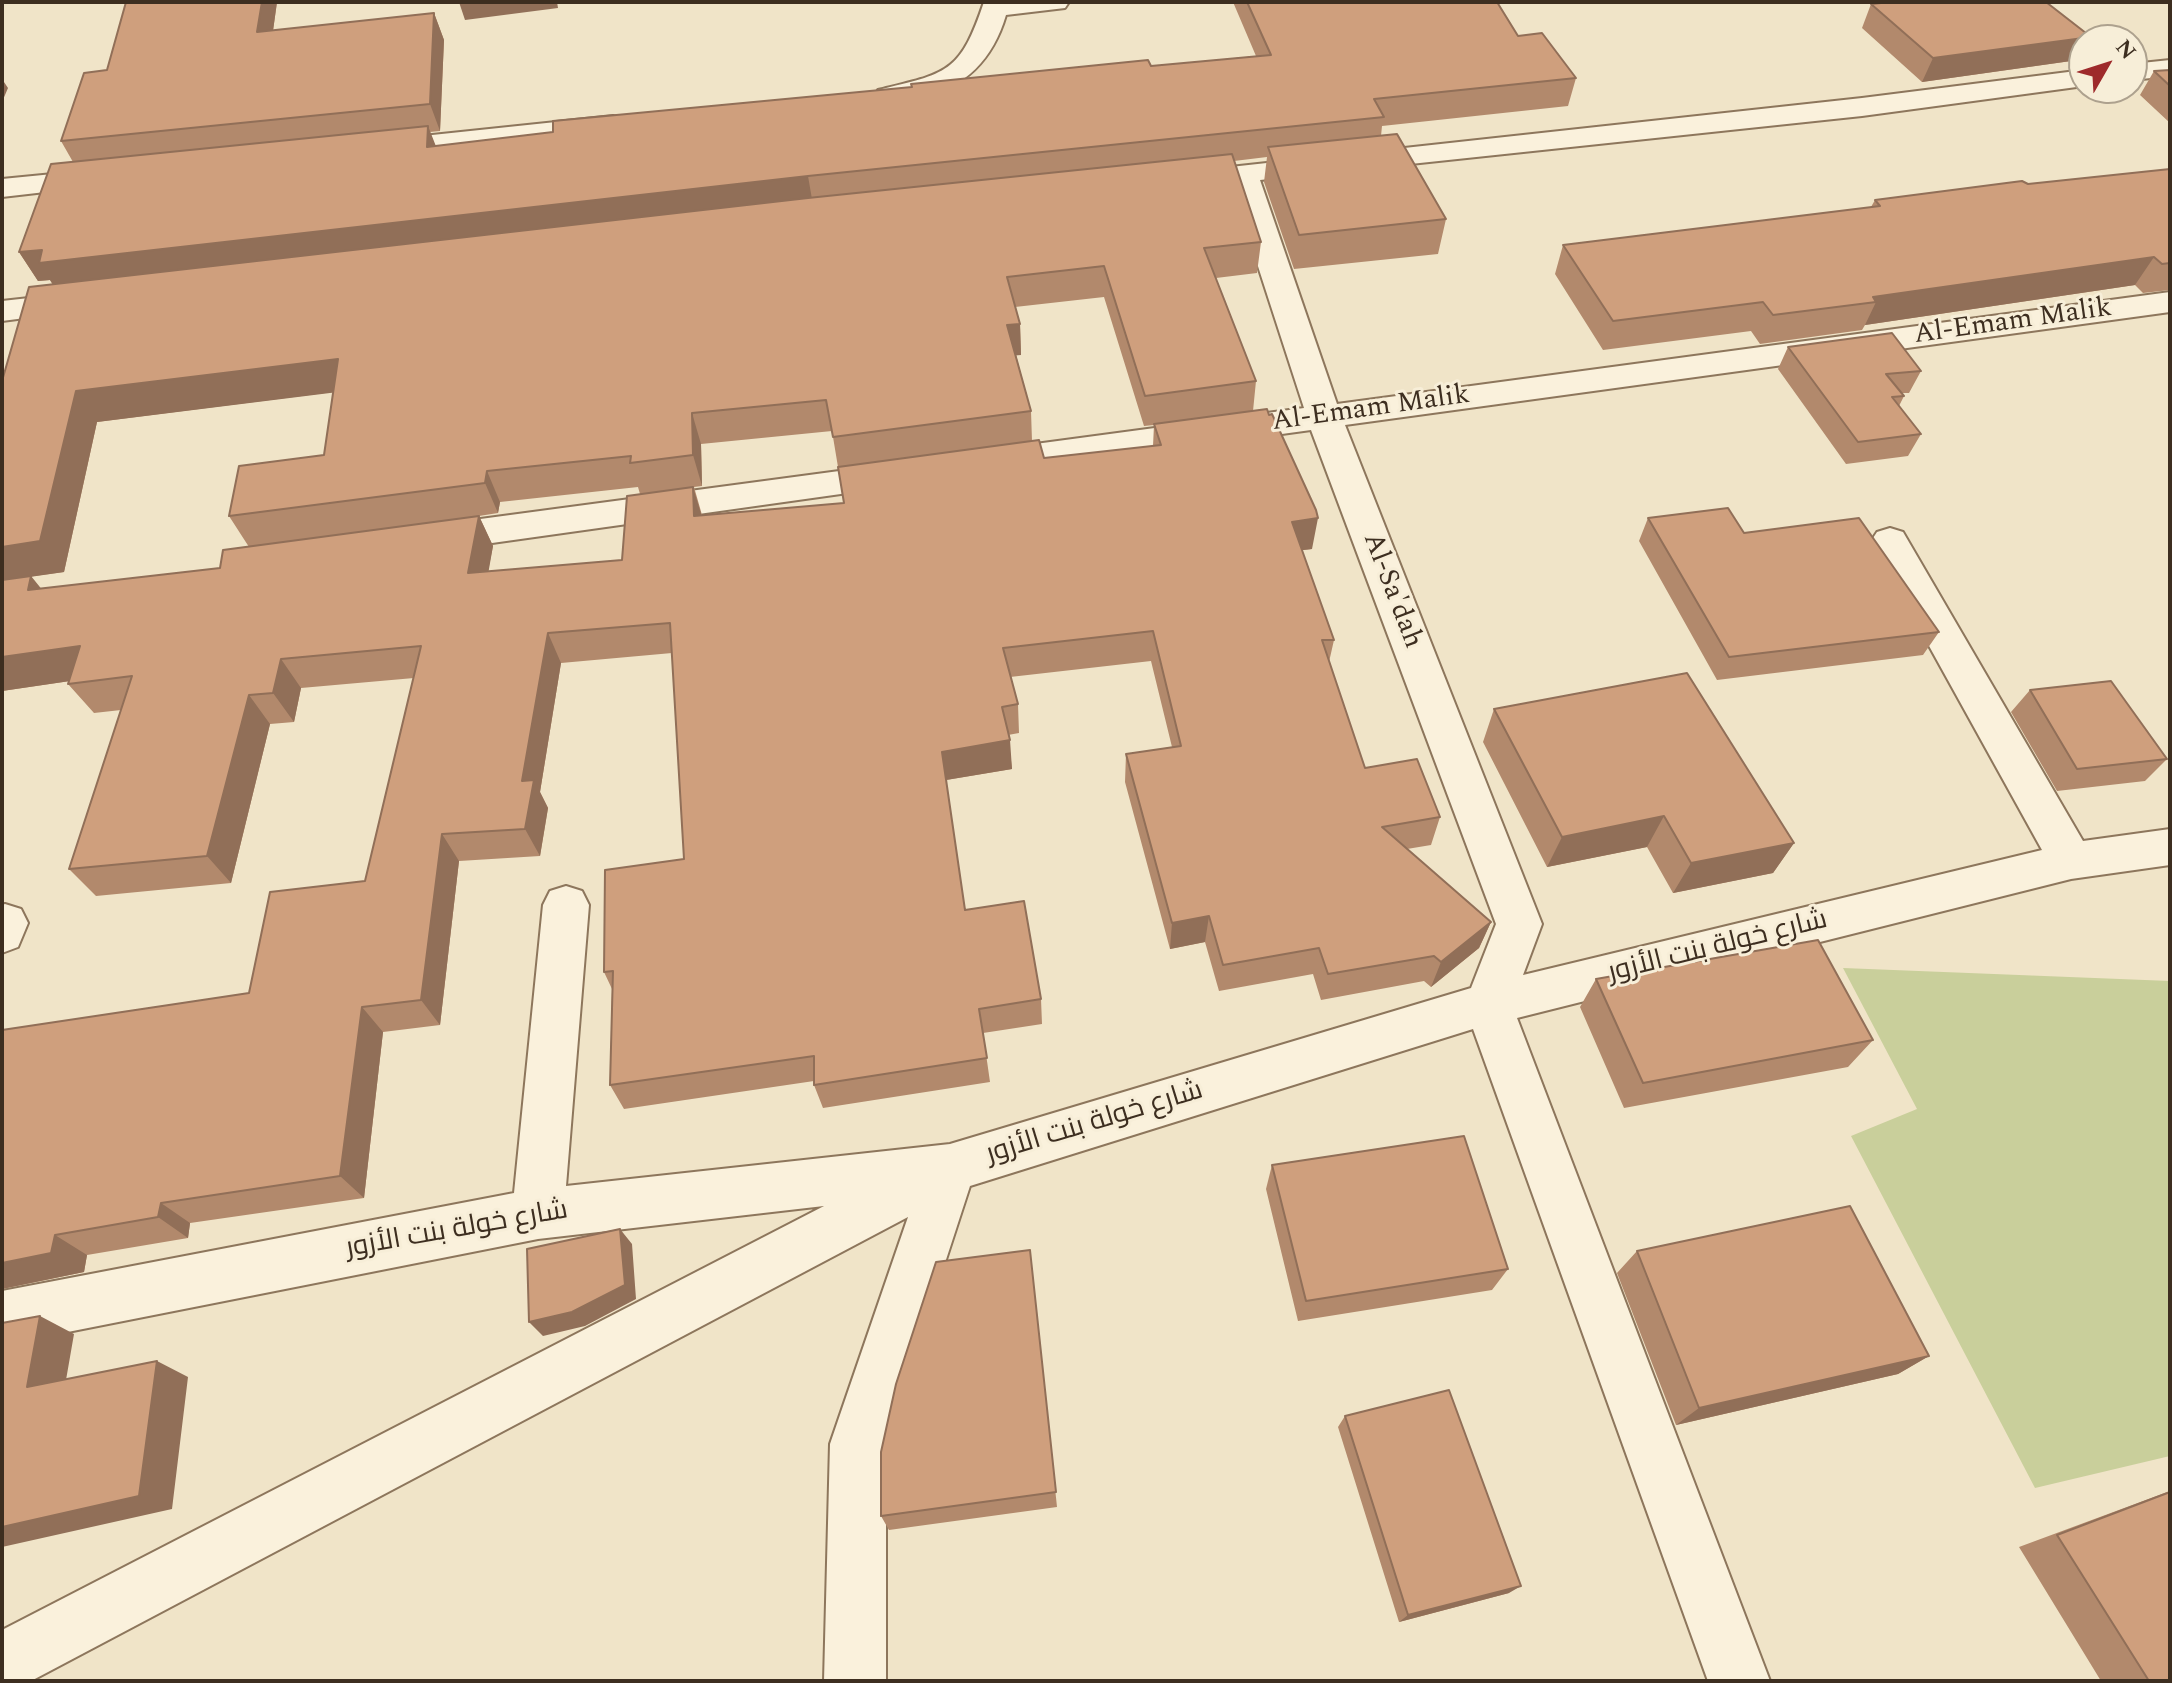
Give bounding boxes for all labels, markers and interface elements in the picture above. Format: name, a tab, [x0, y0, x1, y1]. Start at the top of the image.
north arrow	[2068, 24, 2148, 104]
text: N	[2107, 32, 2144, 67]
street label: Al-Emam Malik	[1912, 292, 2114, 354]
street label: Al-Emam Malik	[1270, 379, 1472, 441]
street label: Al-Sa'dah	[1354, 528, 1428, 654]
street label: شارع خولة بنت الأزور	[1605, 904, 1831, 992]
street label: شارع خولة بنت الأزور	[983, 1075, 1207, 1173]
street label: شارع خولة بنت الأزور	[343, 1195, 571, 1267]

